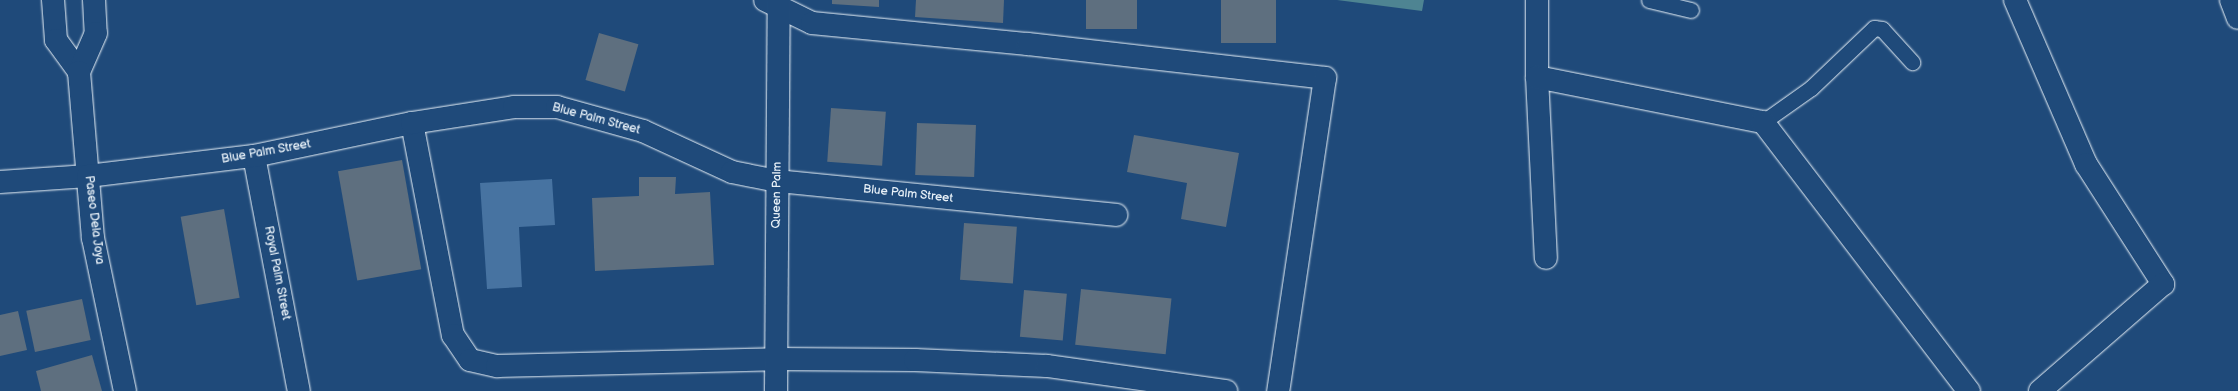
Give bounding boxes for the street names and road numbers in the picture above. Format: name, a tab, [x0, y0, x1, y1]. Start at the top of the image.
street label: Blue Palm Street	[550, 100, 642, 138]
street label: Blue Palm Street	[220, 137, 312, 167]
street label: Queen Palm	[769, 162, 785, 228]
street label: Paseo Dela Joya	[81, 175, 107, 265]
street label: Blue Palm Street	[862, 182, 954, 206]
street label: Royal Palm Street	[261, 225, 293, 321]

